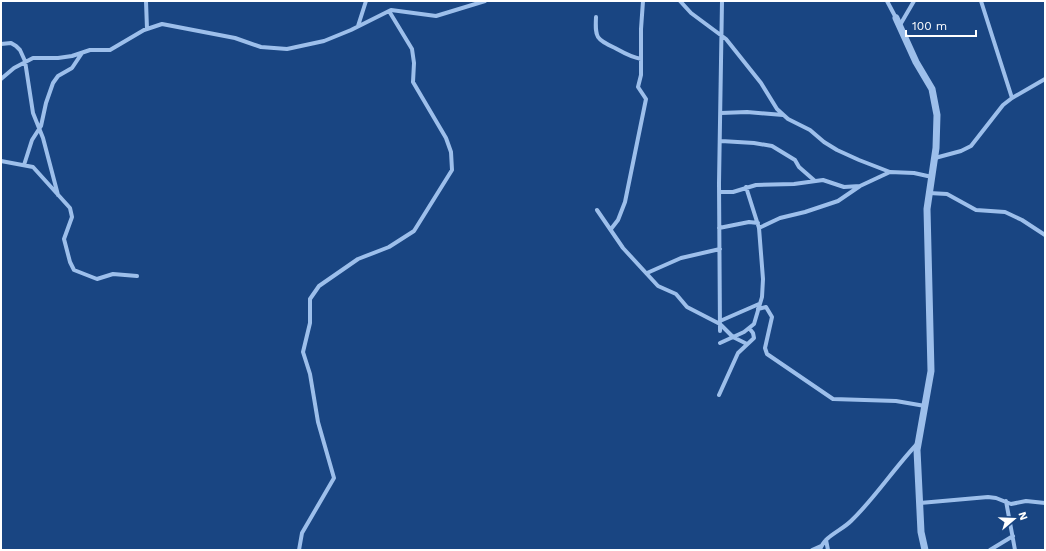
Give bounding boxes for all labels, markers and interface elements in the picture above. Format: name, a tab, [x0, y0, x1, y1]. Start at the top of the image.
scale bar	[906, 12, 976, 38]
text: 100 m	[912, 19, 947, 33]
north arrow	[994, 499, 1034, 539]
text: N	[1016, 510, 1030, 522]

